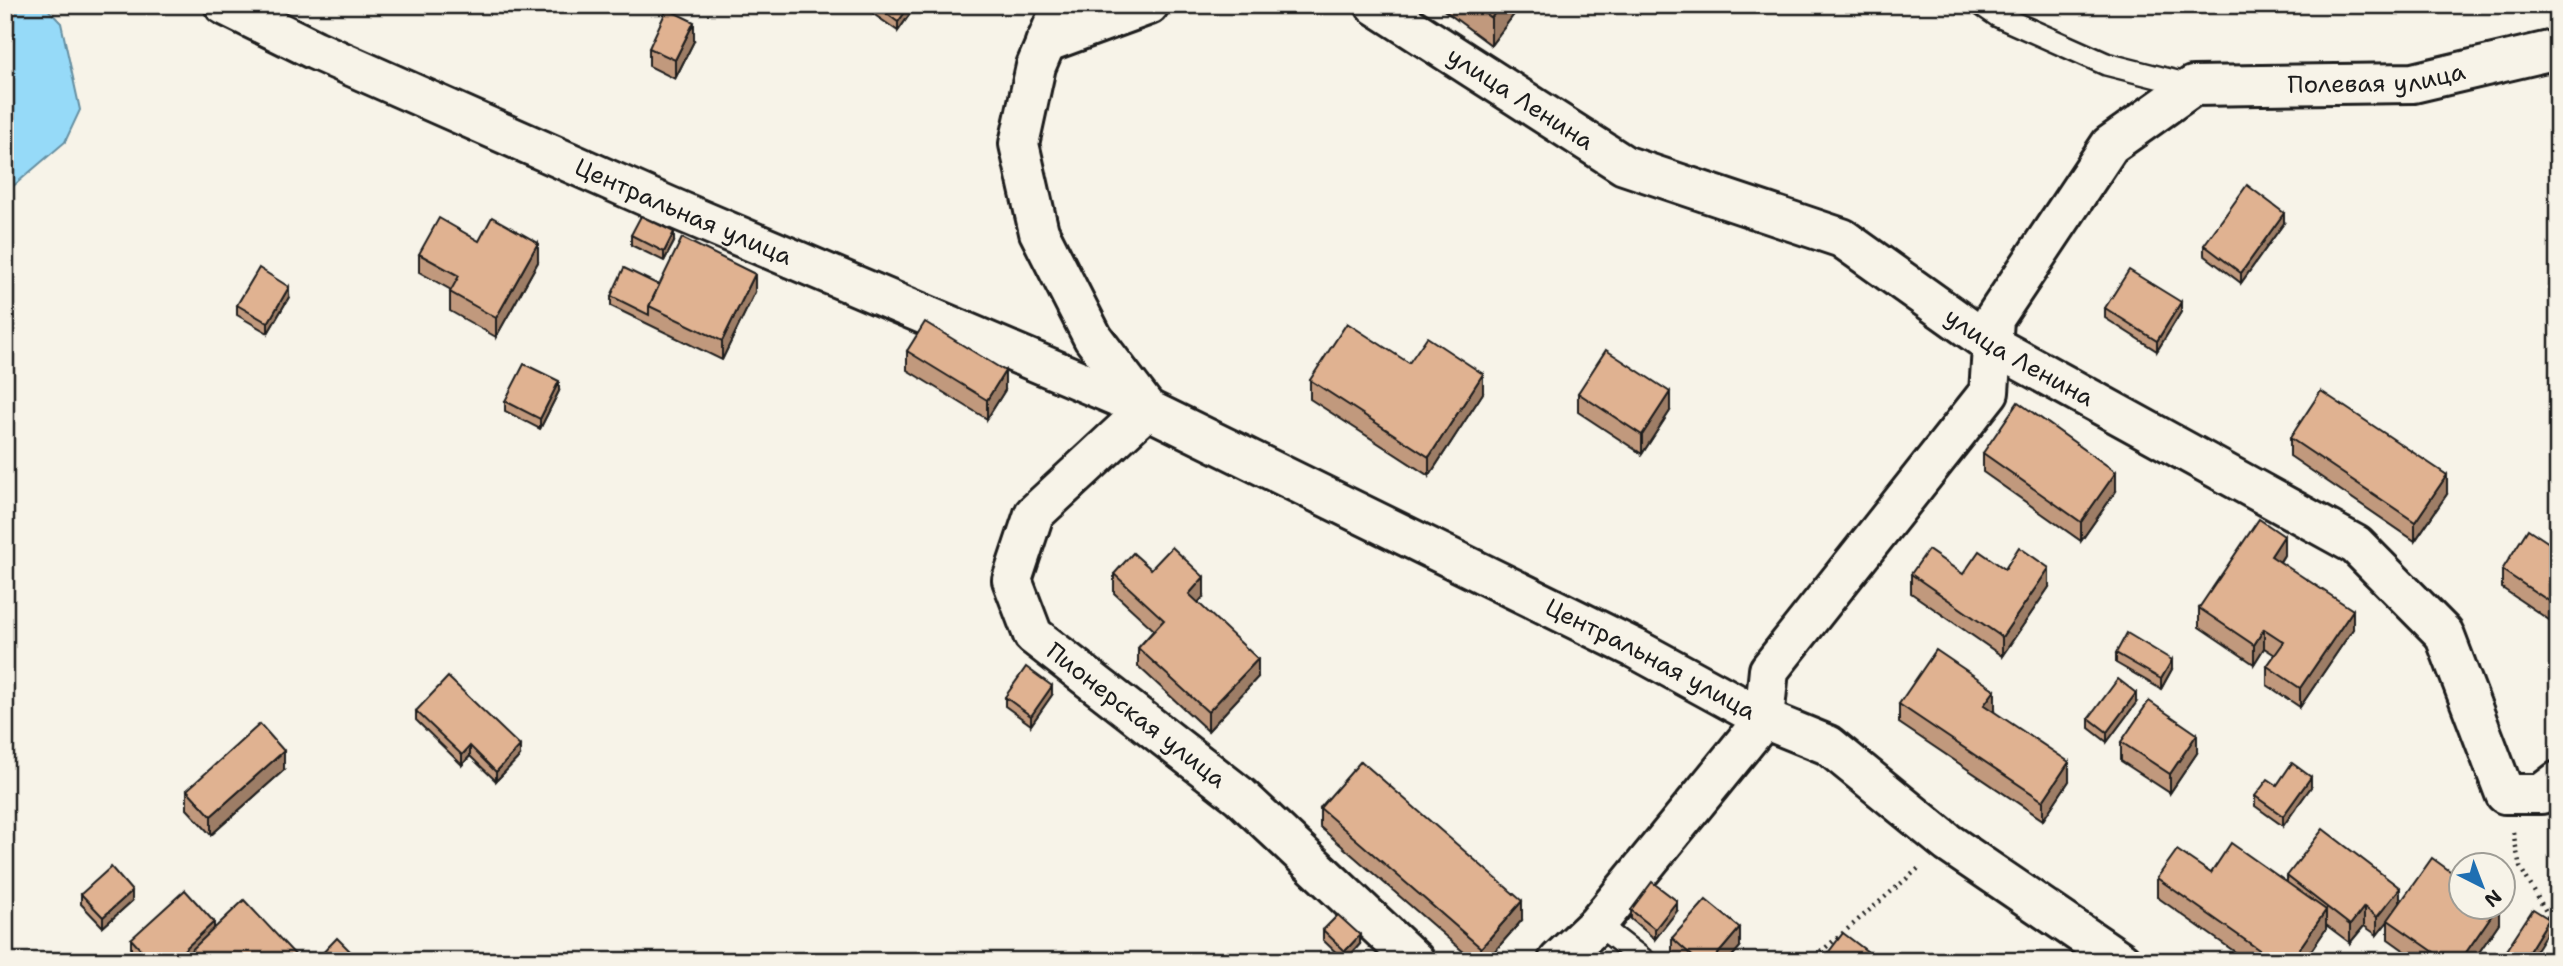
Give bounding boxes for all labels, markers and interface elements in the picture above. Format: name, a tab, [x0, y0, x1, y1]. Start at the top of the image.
street label: улица Ленина	[1441, 39, 1600, 158]
street label: Полевая улица	[2288, 55, 2468, 101]
street label: Центральная улица	[570, 151, 797, 273]
street label: улица Ленина	[1938, 300, 2100, 414]
street label: Центральная улица	[1540, 591, 1762, 728]
street label: Пионерская улица	[1040, 635, 1233, 795]
north arrow	[2448, 850, 2518, 920]
text: N	[2479, 884, 2507, 913]

